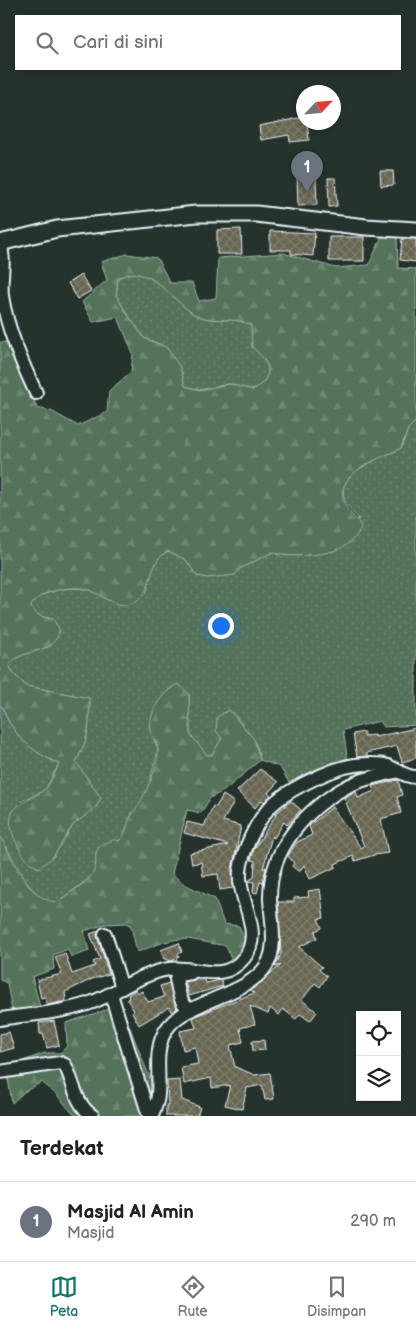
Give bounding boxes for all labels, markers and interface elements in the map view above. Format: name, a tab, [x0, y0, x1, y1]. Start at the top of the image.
search box	[15, 15, 401, 70]
icon: search	[33, 29, 61, 57]
text: Cari di sini	[73, 31, 163, 54]
north arrow	[296, 85, 341, 130]
pin: 1	[291, 151, 323, 192]
your location	[208, 613, 234, 639]
map controls	[356, 1011, 401, 1101]
button: locate	[356, 1011, 401, 1056]
button: layers	[356, 1056, 401, 1101]
text: Terdekat	[20, 1136, 104, 1161]
text: Masjid Al Amin	[67, 1201, 194, 1224]
text: 1	[33, 1212, 39, 1231]
text: 290 m	[350, 1212, 396, 1231]
text: Masjid	[67, 1224, 115, 1243]
tab: Peta	[50, 1273, 78, 1320]
tab: Rute	[178, 1273, 208, 1320]
tab: Disimpan	[307, 1273, 366, 1320]

